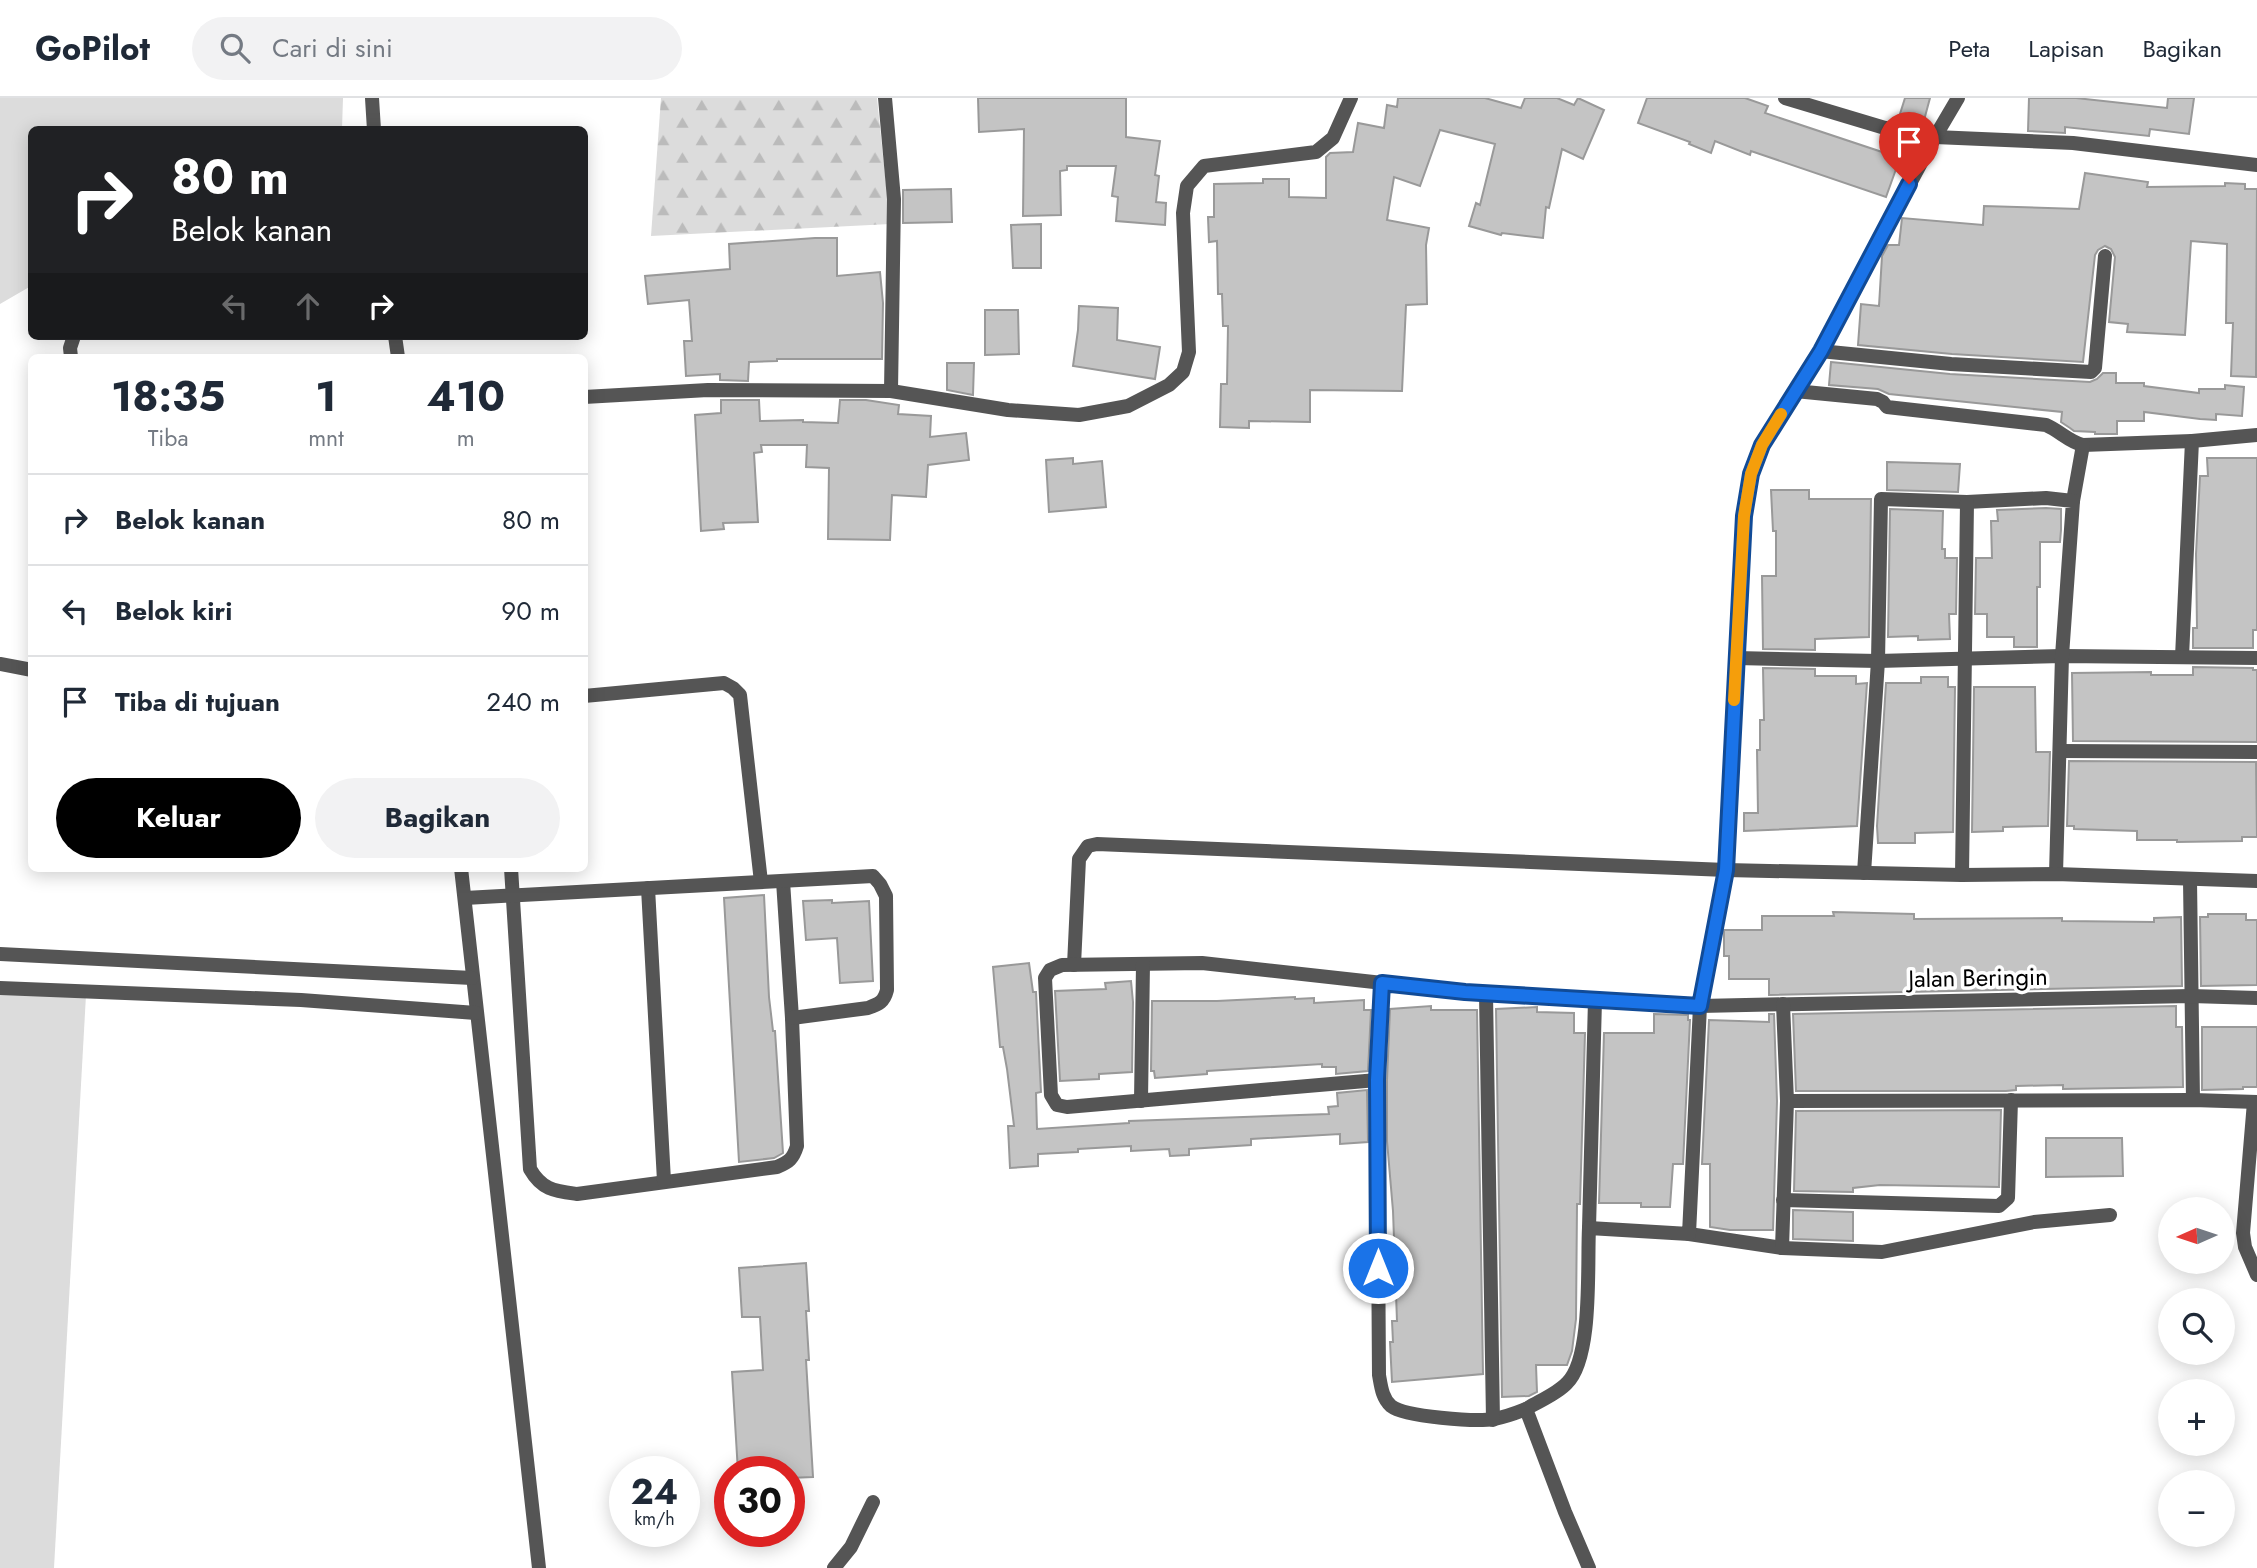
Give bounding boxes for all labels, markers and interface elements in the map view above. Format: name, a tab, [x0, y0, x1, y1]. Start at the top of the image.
search box	[192, 17, 682, 80]
text: GoPilot	[35, 25, 150, 72]
icon: search	[216, 29, 254, 67]
text: Cari di sini	[272, 29, 393, 67]
text: Peta	[1948, 31, 1990, 66]
text: Lapisan	[2028, 31, 2104, 66]
text: Bagikan	[2142, 31, 2222, 66]
pin	[1879, 112, 1939, 184]
icon: arrive	[1890, 123, 1928, 161]
text: 80 m	[171, 142, 289, 212]
icon: right	[56, 154, 147, 245]
text: Belok kanan	[171, 207, 332, 253]
icon: left	[216, 287, 254, 325]
icon: ahead	[289, 287, 327, 325]
icon: right	[362, 287, 400, 325]
text: 18:35	[111, 366, 225, 427]
text: 1	[315, 366, 337, 427]
text: 410	[427, 366, 505, 427]
text: Tiba	[148, 421, 189, 455]
text: mnt	[308, 421, 344, 455]
text: m	[457, 421, 475, 455]
icon: right	[56, 501, 94, 539]
text: Belok kanan	[115, 501, 265, 539]
text: 80 m	[502, 501, 560, 539]
icon: left	[56, 592, 94, 630]
text: Belok kiri	[115, 592, 232, 630]
text: 90 m	[501, 592, 560, 630]
icon: arrive	[56, 683, 94, 721]
text: Tiba di tujuan	[115, 683, 280, 721]
text: 240 m	[486, 683, 560, 721]
button: Keluar	[56, 778, 301, 858]
button: Bagikan	[315, 778, 560, 858]
street label: Jalan Beringin	[1905, 959, 2048, 996]
north arrow	[2158, 1197, 2235, 1274]
map controls	[2158, 1197, 2235, 1547]
position arrow	[1341, 1231, 1415, 1305]
button: search	[2158, 1288, 2235, 1365]
button: +	[2158, 1379, 2235, 1456]
speed limit sign: 30	[714, 1456, 805, 1547]
text: 24	[631, 1467, 678, 1517]
button: −	[2158, 1470, 2235, 1547]
text: km/h	[634, 1506, 675, 1532]

